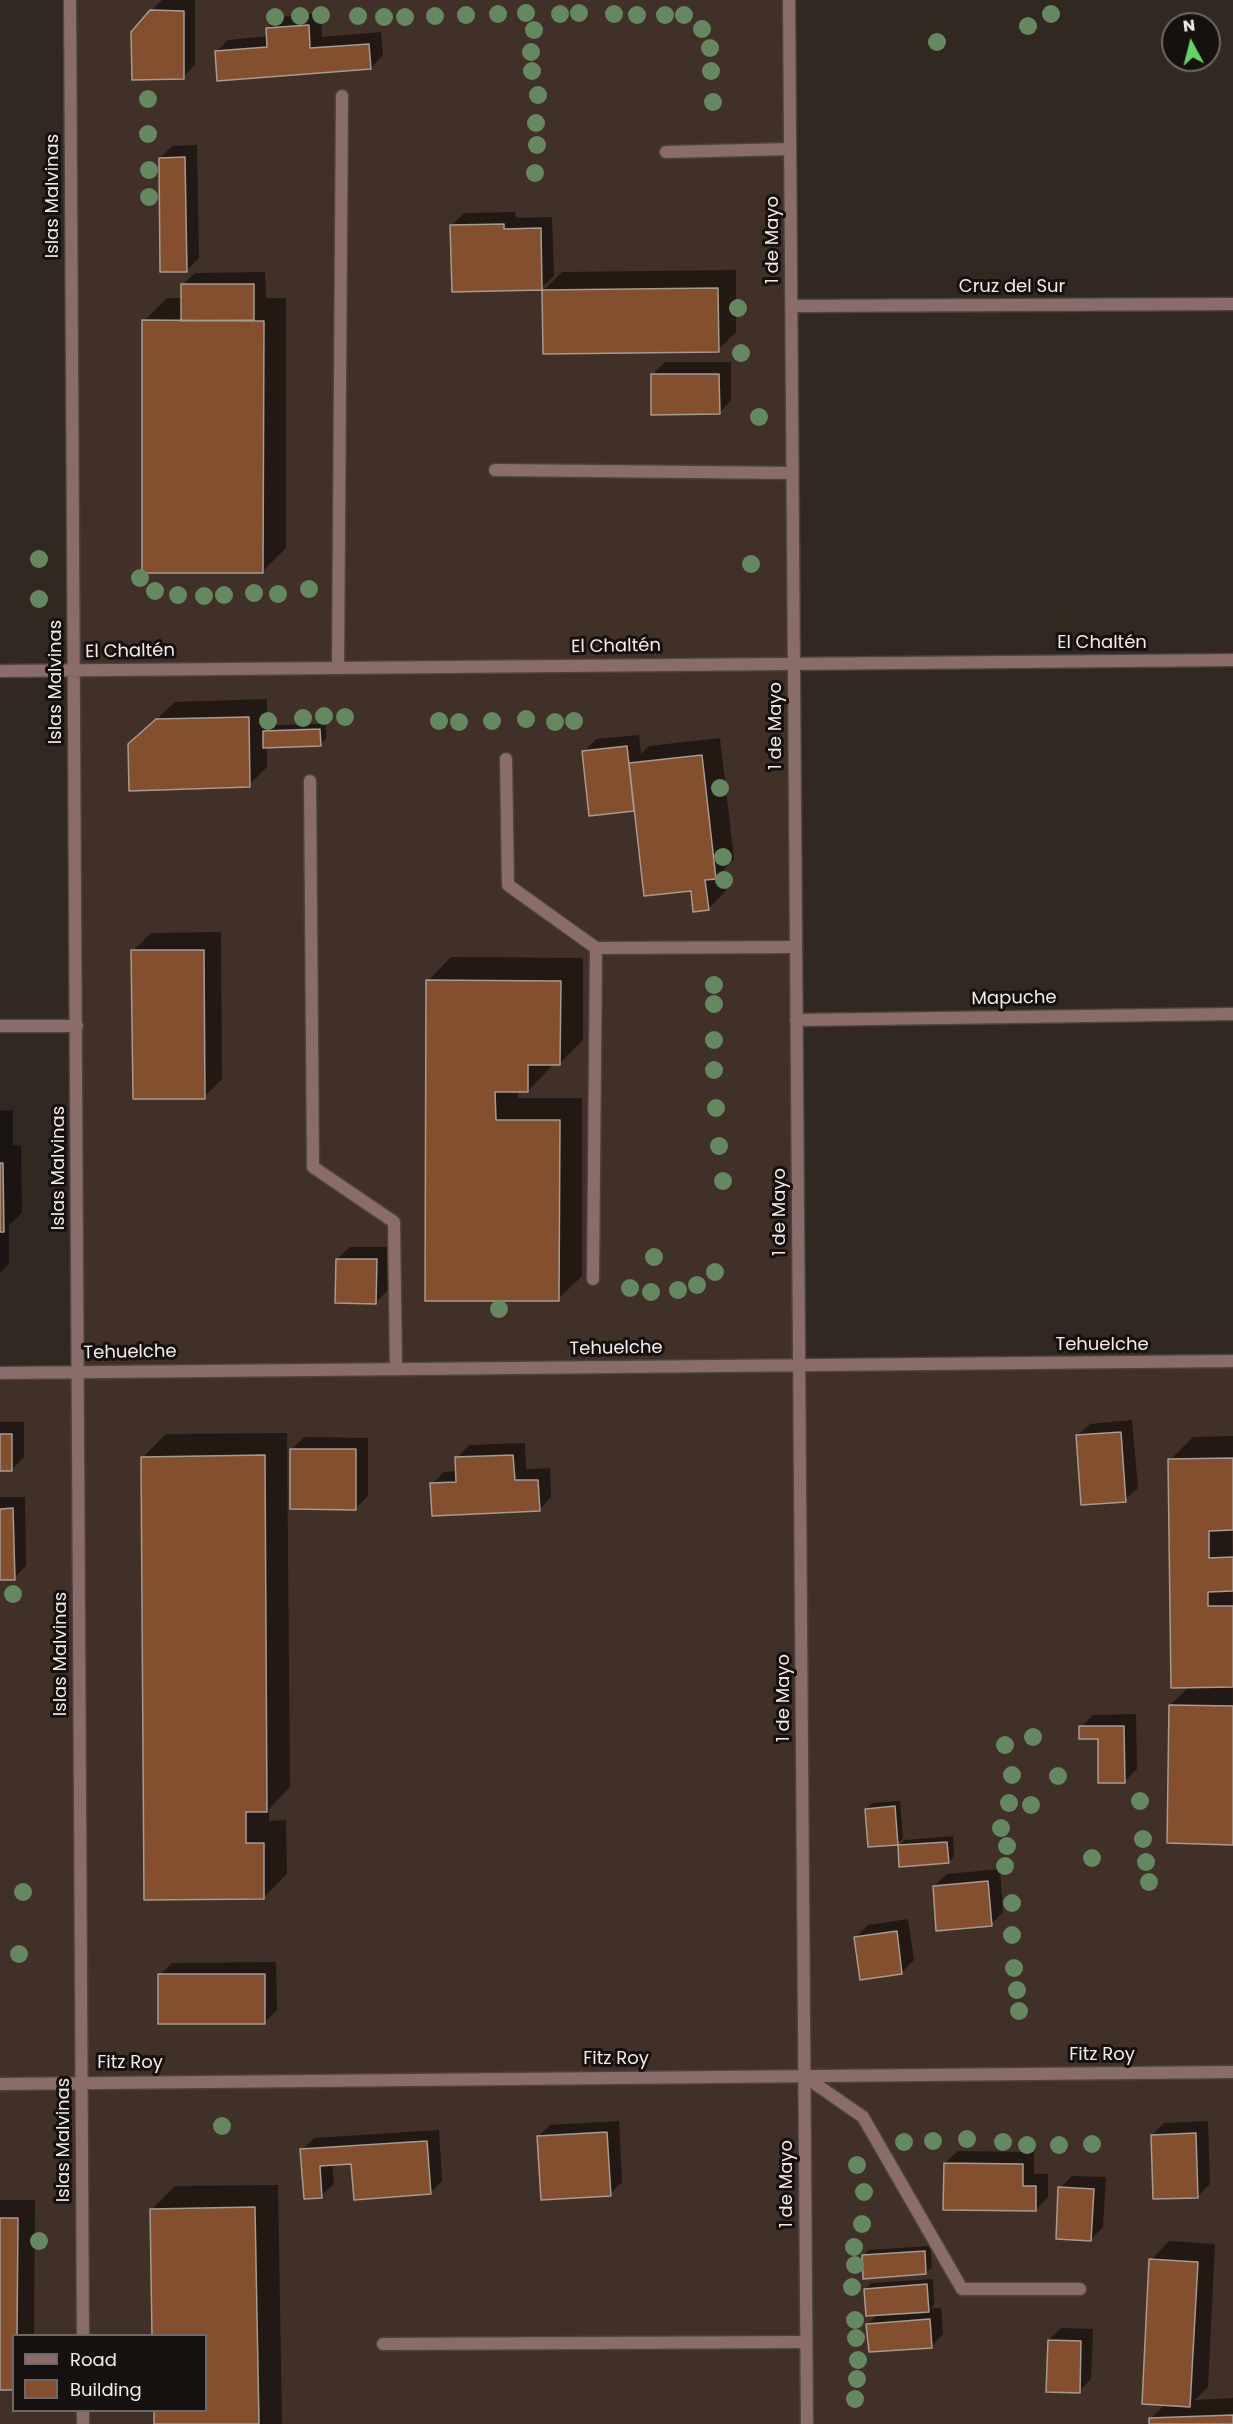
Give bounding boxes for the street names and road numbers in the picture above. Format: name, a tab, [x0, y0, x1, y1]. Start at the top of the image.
street label: Islas Malvinas	[42, 134, 64, 258]
street label: 1 de Mayo	[762, 196, 784, 284]
street label: Cruz del Sur	[959, 276, 1065, 298]
street label: Islas Malvinas	[45, 620, 67, 744]
street label: El Chaltén	[1057, 632, 1147, 654]
street label: El Chaltén	[571, 635, 661, 659]
street label: El Chaltén	[85, 640, 175, 664]
street label: 1 de Mayo	[765, 682, 787, 770]
street label: Mapuche	[971, 987, 1057, 1011]
street label: Islas Malvinas	[48, 1106, 70, 1230]
street label: 1 de Mayo	[769, 1168, 791, 1256]
street label: Tehuelche	[1055, 1334, 1149, 1356]
street label: Tehuelche	[569, 1337, 663, 1361]
street label: Tehuelche	[83, 1341, 177, 1365]
street label: Islas Malvinas	[50, 1592, 72, 1716]
street label: 1 de Mayo	[773, 1654, 795, 1742]
street label: Fitz Roy	[1069, 2044, 1135, 2066]
street label: Fitz Roy	[583, 2048, 649, 2070]
street label: Fitz Roy	[97, 2052, 163, 2074]
street label: Islas Malvinas	[53, 2078, 75, 2202]
street label: 1 de Mayo	[776, 2140, 798, 2228]

